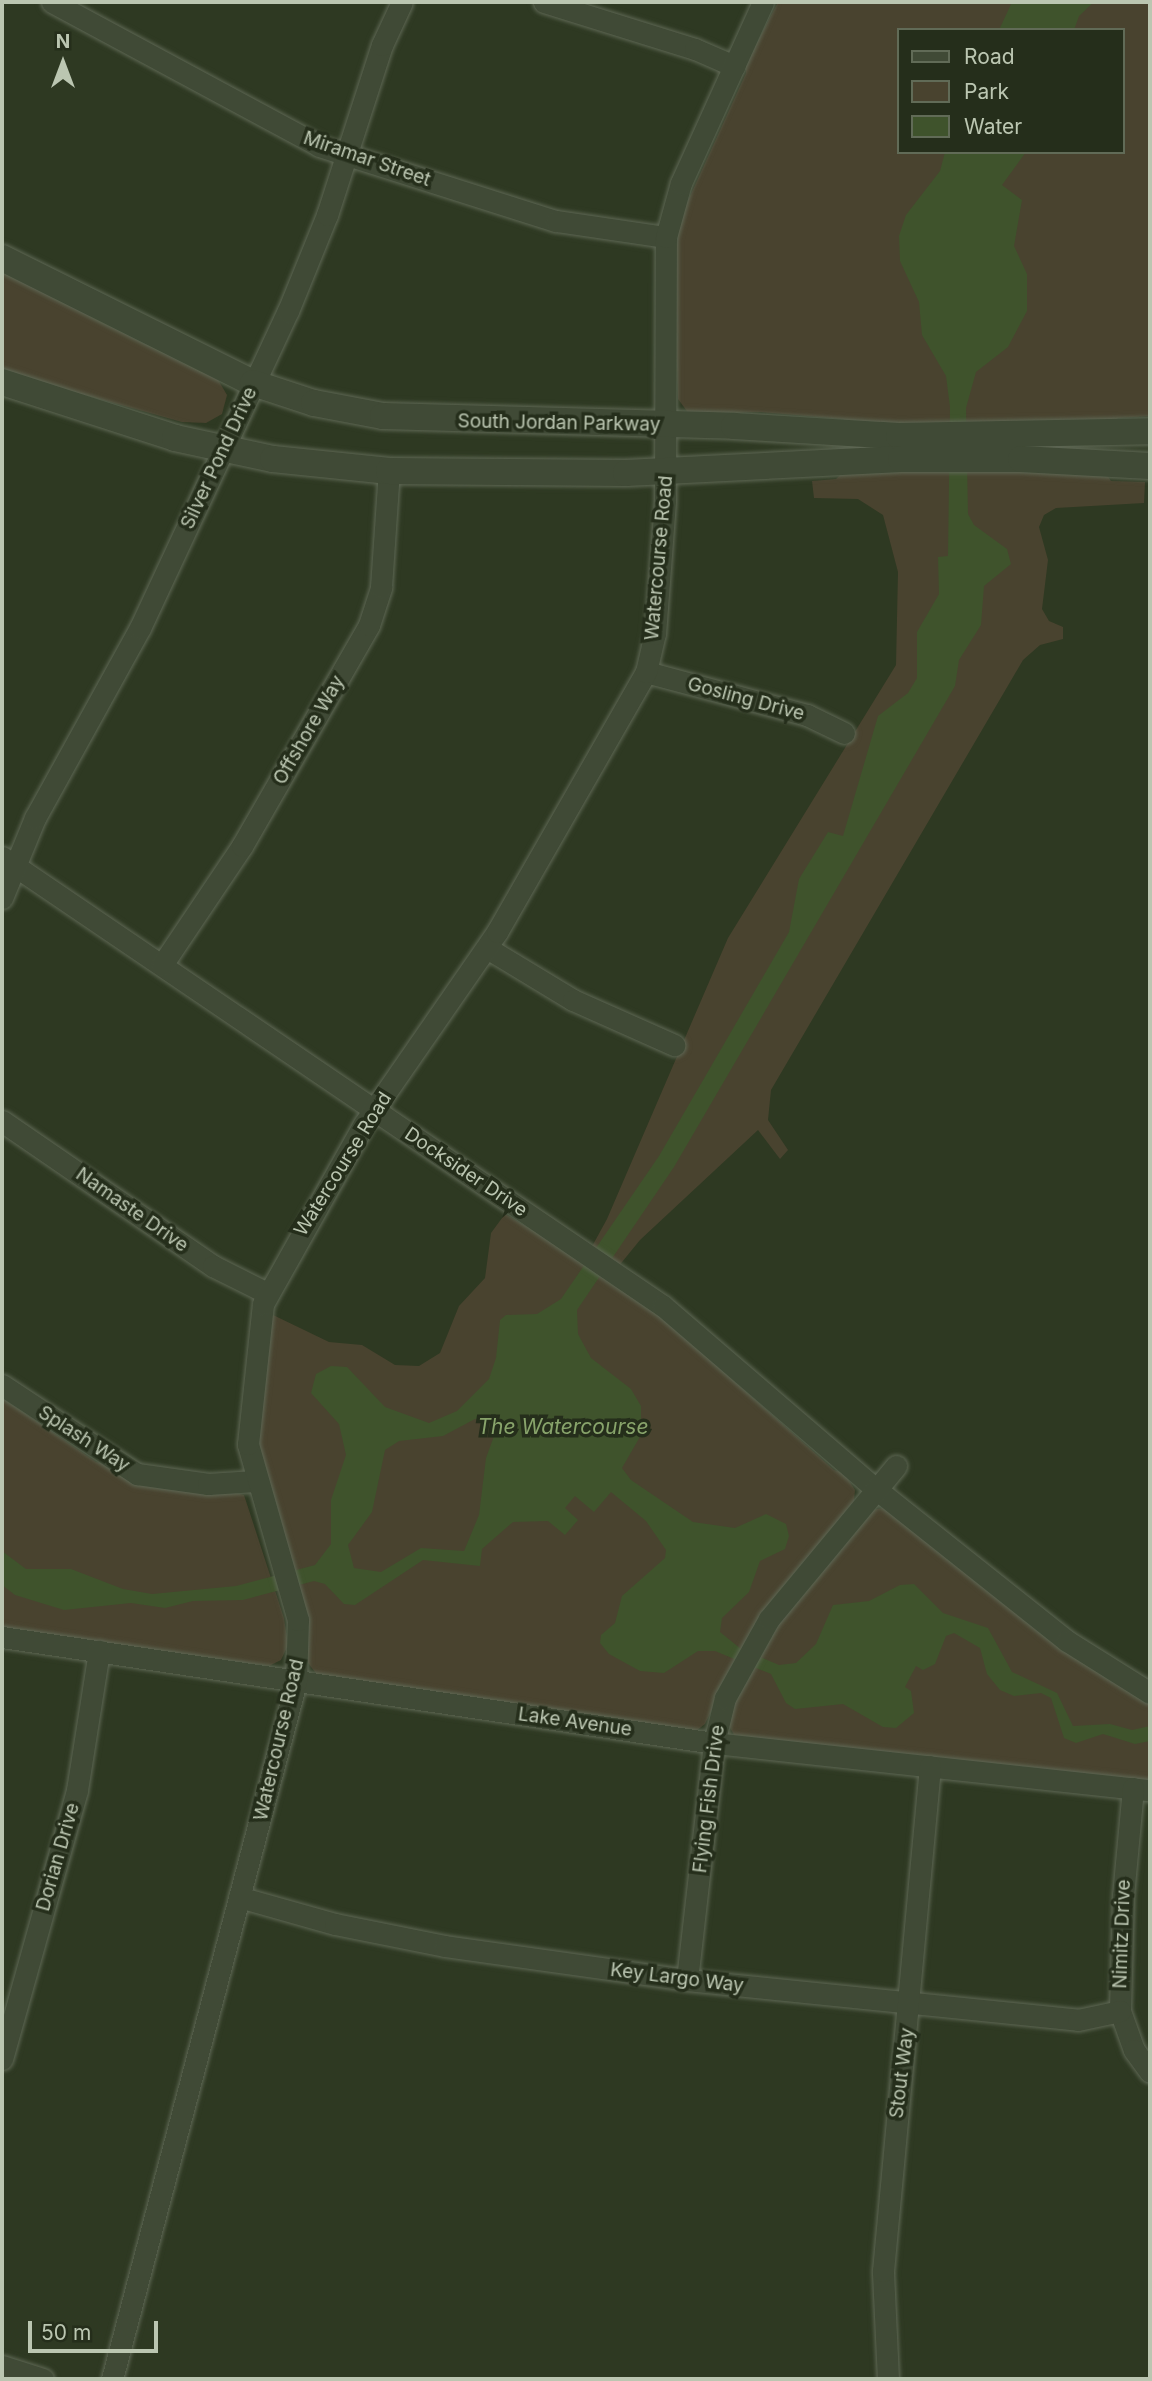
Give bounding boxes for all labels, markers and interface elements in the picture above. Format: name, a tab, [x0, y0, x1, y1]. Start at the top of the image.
north arrow	[28, 28, 98, 98]
legend	[897, 28, 1124, 154]
text: N	[56, 30, 70, 53]
text: Road	[964, 44, 1015, 69]
text: Park	[964, 79, 1009, 104]
text: Water	[964, 114, 1022, 139]
street label: Miramar Street	[300, 127, 434, 191]
street label: Silver Pond Drive	[176, 383, 262, 533]
street label: South Jordan Parkway	[457, 410, 661, 436]
street label: Watercourse Road	[640, 475, 678, 641]
street label: Offshore Way	[269, 671, 349, 789]
street label: Gosling Drive	[685, 672, 807, 726]
street label: Watercourse Road	[290, 1088, 396, 1240]
street label: Docksider Drive	[400, 1122, 532, 1222]
street label: Namaste Drive	[71, 1163, 193, 1257]
street label: Splash Way	[34, 1401, 134, 1477]
water label: The Watercourse	[478, 1414, 648, 1440]
street label: Watercourse Road	[249, 1657, 309, 1823]
street label: Lake Avenue	[517, 1703, 633, 1741]
street label: Flying Fish Drive	[689, 1724, 729, 1874]
street label: Dorian Drive	[32, 1800, 84, 1914]
street label: Nimitz Drive	[1109, 1879, 1135, 1989]
street label: Key Largo Way	[609, 1959, 745, 1997]
street label: Stout Way	[885, 2026, 919, 2120]
scale bar	[32, 2308, 161, 2352]
text: 50 m	[41, 2320, 91, 2345]

